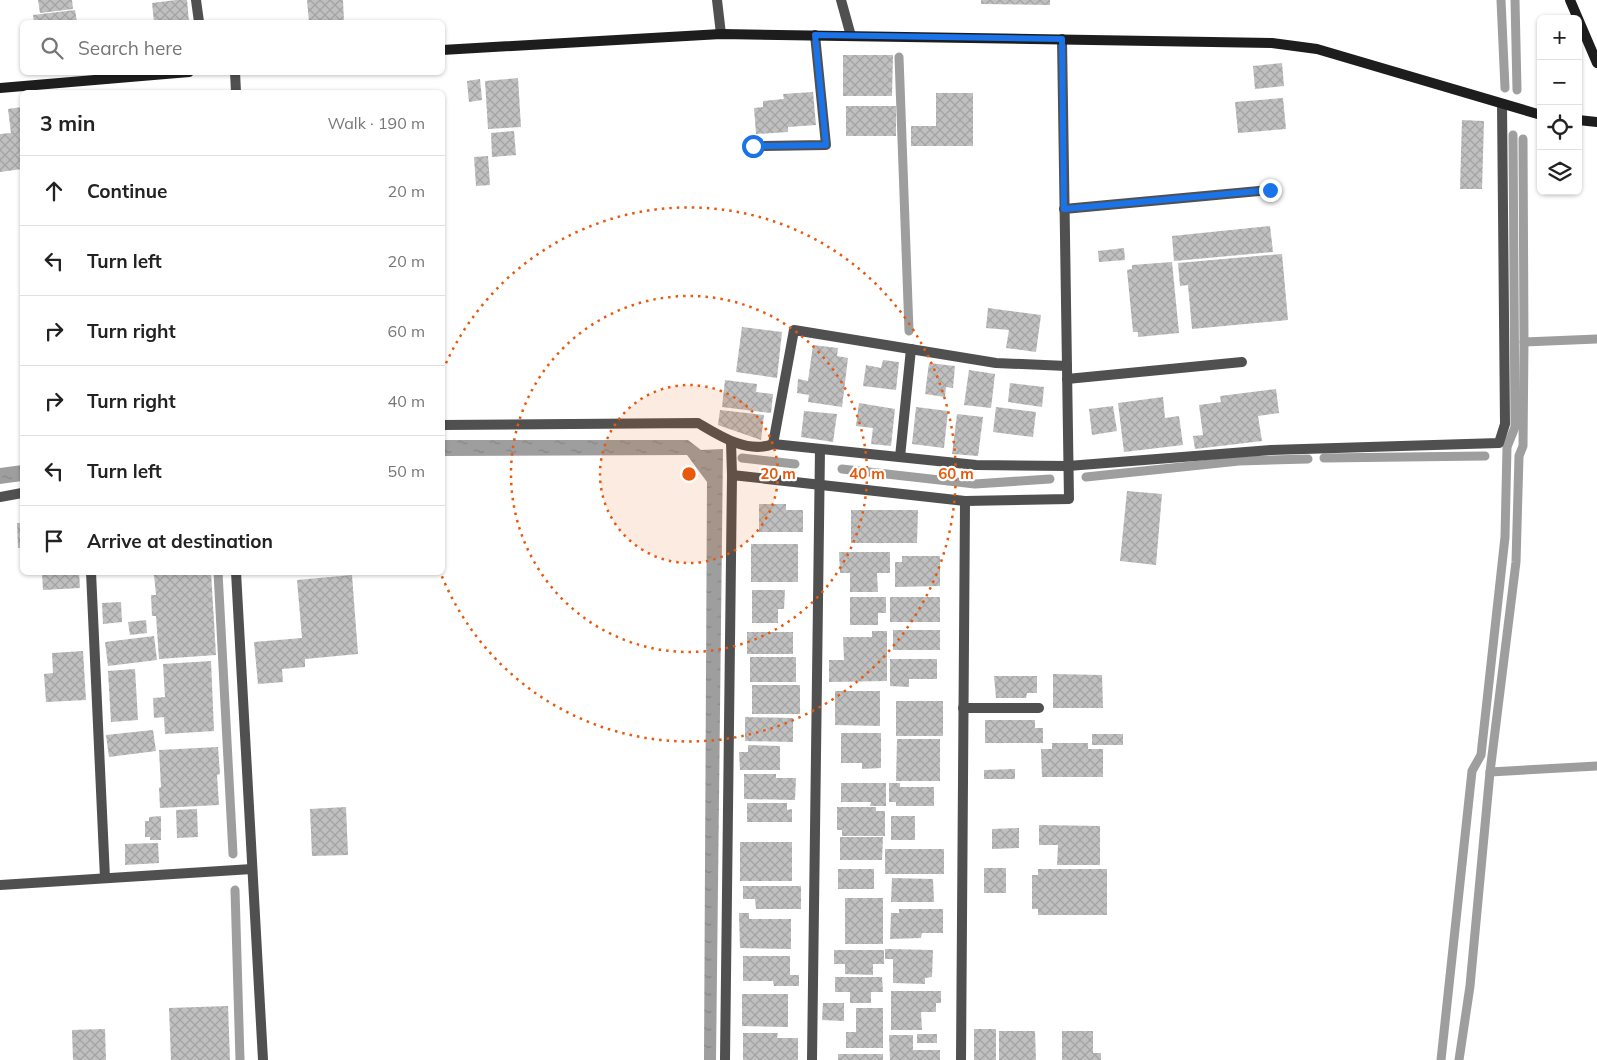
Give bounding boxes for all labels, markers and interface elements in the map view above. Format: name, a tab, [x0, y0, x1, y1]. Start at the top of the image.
map controls	[1537, 15, 1582, 195]
button: +	[1537, 15, 1582, 60]
search box	[20, 20, 445, 75]
icon: search	[38, 34, 66, 62]
text: Search here	[78, 36, 182, 60]
button: −	[1537, 60, 1582, 105]
button: locate	[1537, 105, 1582, 150]
text: 3 min	[40, 110, 95, 136]
text: Walk · 190 m	[327, 113, 425, 133]
route start	[742, 135, 765, 158]
button: layers	[1537, 150, 1582, 195]
icon: ahead	[40, 177, 68, 205]
text: Continue	[87, 179, 167, 203]
route end	[1259, 179, 1282, 202]
text: 20 m	[388, 181, 425, 201]
icon: left	[40, 247, 68, 275]
text: Turn left	[87, 249, 162, 273]
text: 20 m	[388, 251, 425, 271]
icon: right	[40, 317, 68, 345]
text: Turn right	[87, 319, 176, 343]
text: 60 m	[388, 321, 425, 341]
icon: right	[40, 387, 68, 415]
text: Turn right	[87, 389, 176, 413]
text: 40 m	[388, 391, 425, 411]
icon: left	[40, 457, 68, 485]
text: Turn left	[87, 459, 162, 483]
text: 50 m	[388, 461, 425, 481]
text: 20 m	[760, 464, 796, 483]
text: 40 m	[849, 464, 885, 483]
text: 60 m	[938, 464, 974, 483]
centre of rings	[680, 465, 698, 483]
icon: arrive	[40, 527, 68, 555]
text: Arrive at destination	[87, 529, 273, 553]

